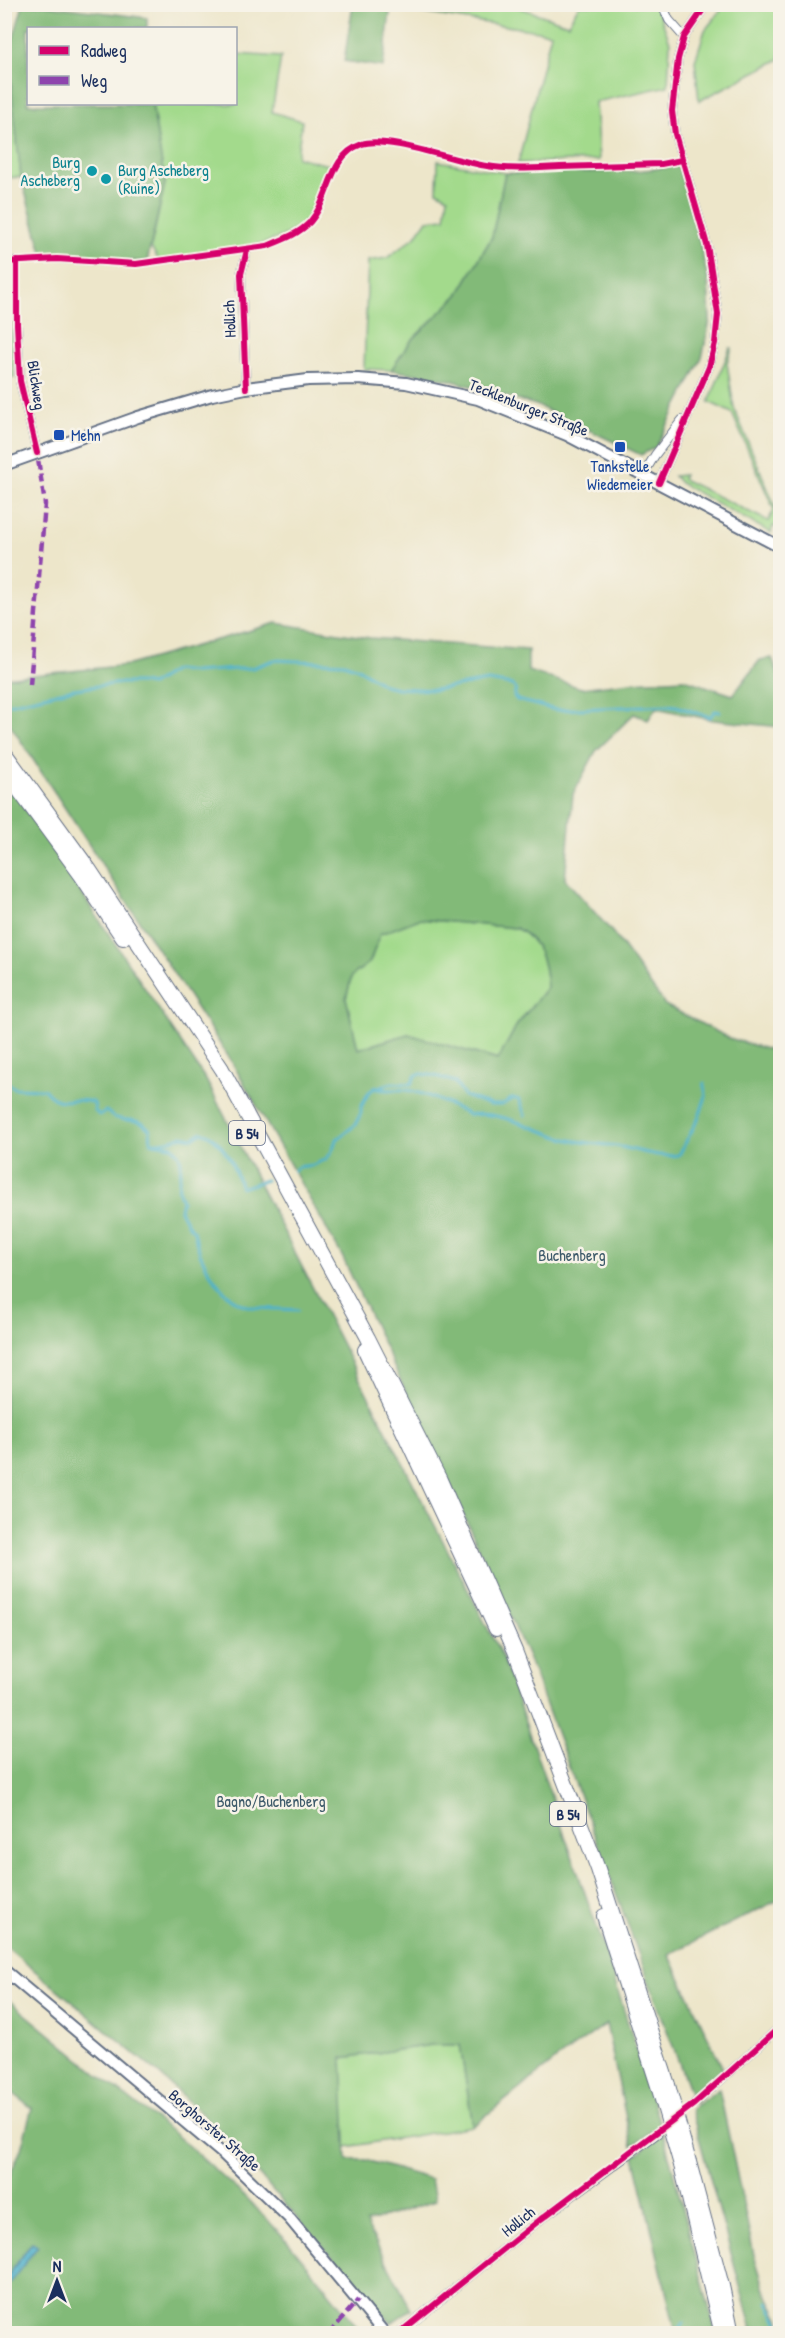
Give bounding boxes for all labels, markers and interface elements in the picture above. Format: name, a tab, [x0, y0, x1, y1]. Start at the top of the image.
legend	[27, 27, 237, 105]
text: Radweg	[81, 38, 127, 63]
text: Weg	[81, 68, 107, 93]
place label: Burg Ascheberg	[20, 151, 80, 191]
place label: Burg Ascheberg (Ruine)	[118, 159, 209, 199]
marker: Burg Ascheberg	[85, 164, 99, 178]
marker: Burg Ascheberg (Ruine)	[99, 172, 113, 186]
street label: Hollich	[217, 300, 241, 338]
street label: Blickweg	[22, 359, 52, 411]
street label: Tecklenburger Straße	[466, 373, 593, 441]
place label: Mehn	[71, 424, 101, 446]
marker: Mehn	[52, 428, 66, 442]
marker: Tankstelle Wiedemeier	[613, 440, 627, 454]
place label: Tankstelle Wiedemeier	[587, 455, 653, 495]
road number: B 54	[229, 1121, 265, 1145]
park label: Buchenberg	[538, 1244, 606, 1266]
park label: Bagno/Buchenberg	[216, 1790, 326, 1812]
road number: B 54	[550, 1802, 586, 1826]
street label: Borghorster Straße	[164, 2084, 266, 2176]
street label: Hollich	[497, 2201, 540, 2241]
north arrow	[27, 2251, 87, 2311]
text: N	[53, 2255, 62, 2277]

